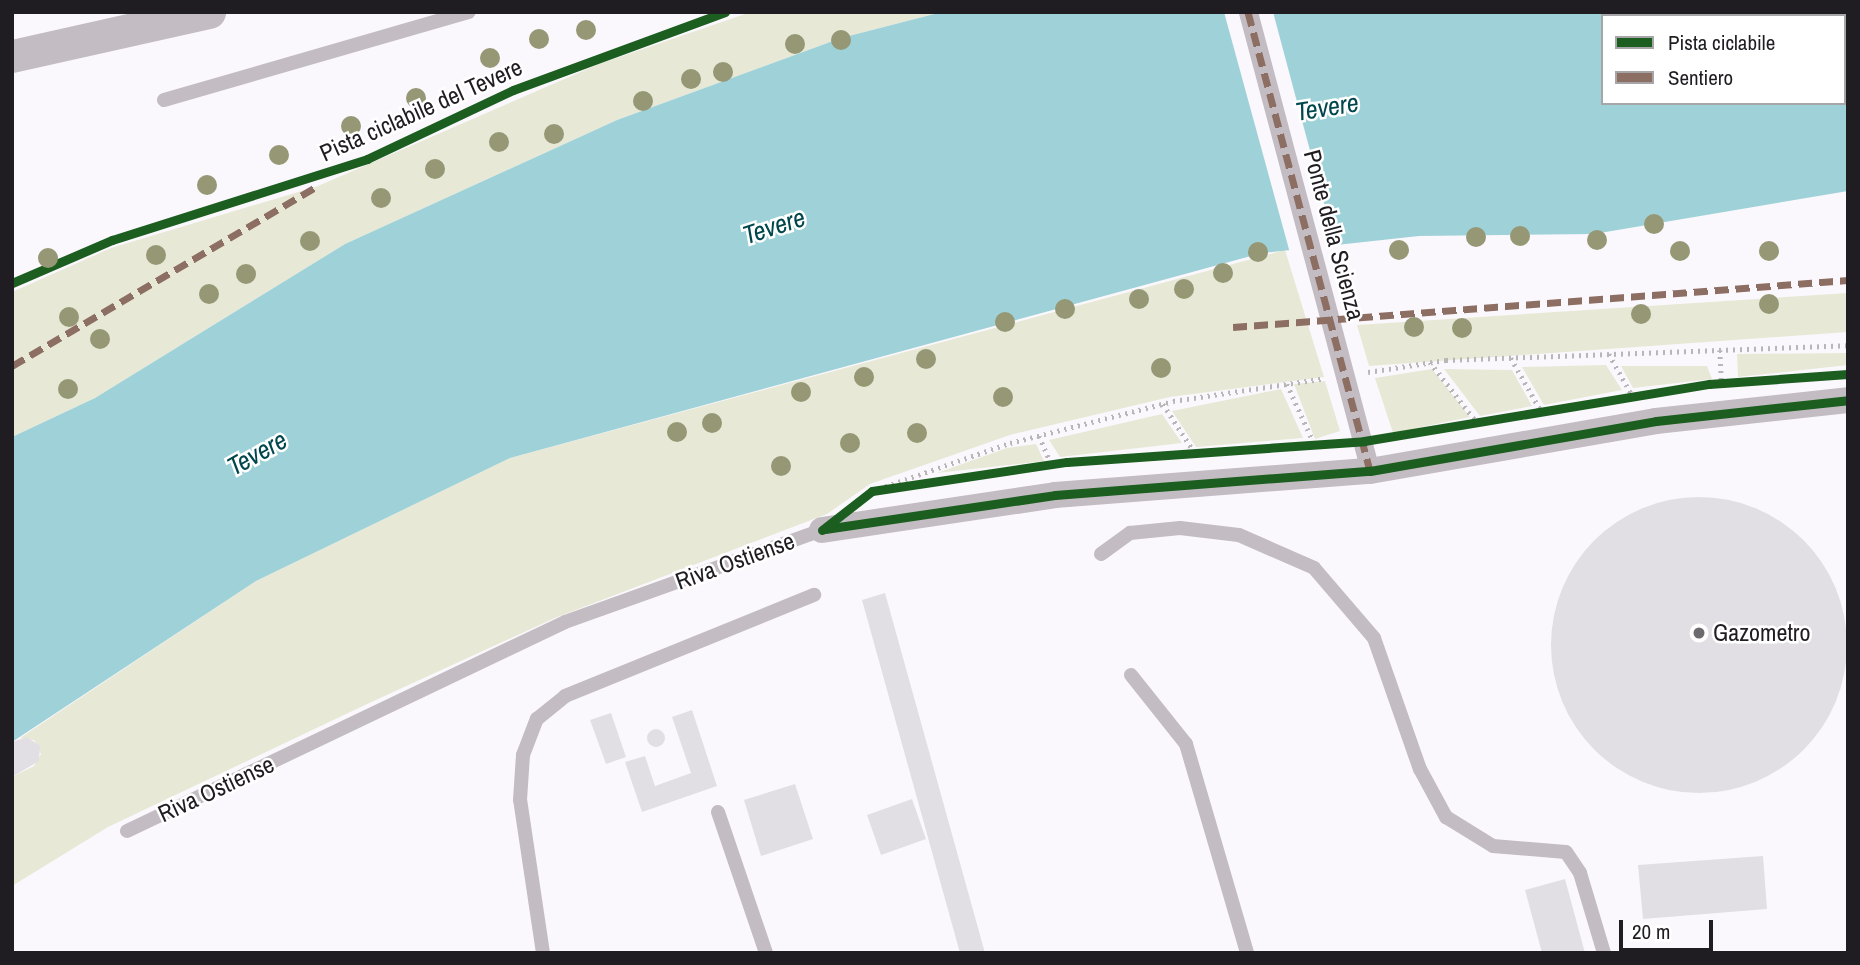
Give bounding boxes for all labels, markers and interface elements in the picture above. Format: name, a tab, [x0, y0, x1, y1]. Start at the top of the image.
legend	[1601, 14, 1846, 105]
text: Pista ciclabile	[1668, 28, 1775, 57]
street label: Pista ciclabile del Tevere	[315, 52, 527, 168]
text: Sentiero	[1668, 63, 1733, 92]
water label: Tevere	[1293, 87, 1361, 127]
street label: Ponte della Scienza	[1297, 147, 1371, 323]
water label: Tevere	[739, 201, 809, 251]
water label: Tevere	[222, 424, 292, 482]
street label: Riva Ostiense	[671, 526, 799, 596]
place label: Gazometro	[1713, 619, 1810, 647]
marker: Gazometro	[1691, 625, 1707, 641]
street label: Riva Ostiense	[153, 750, 279, 828]
scale bar	[1622, 906, 1716, 950]
text: 20 m	[1632, 917, 1670, 946]

